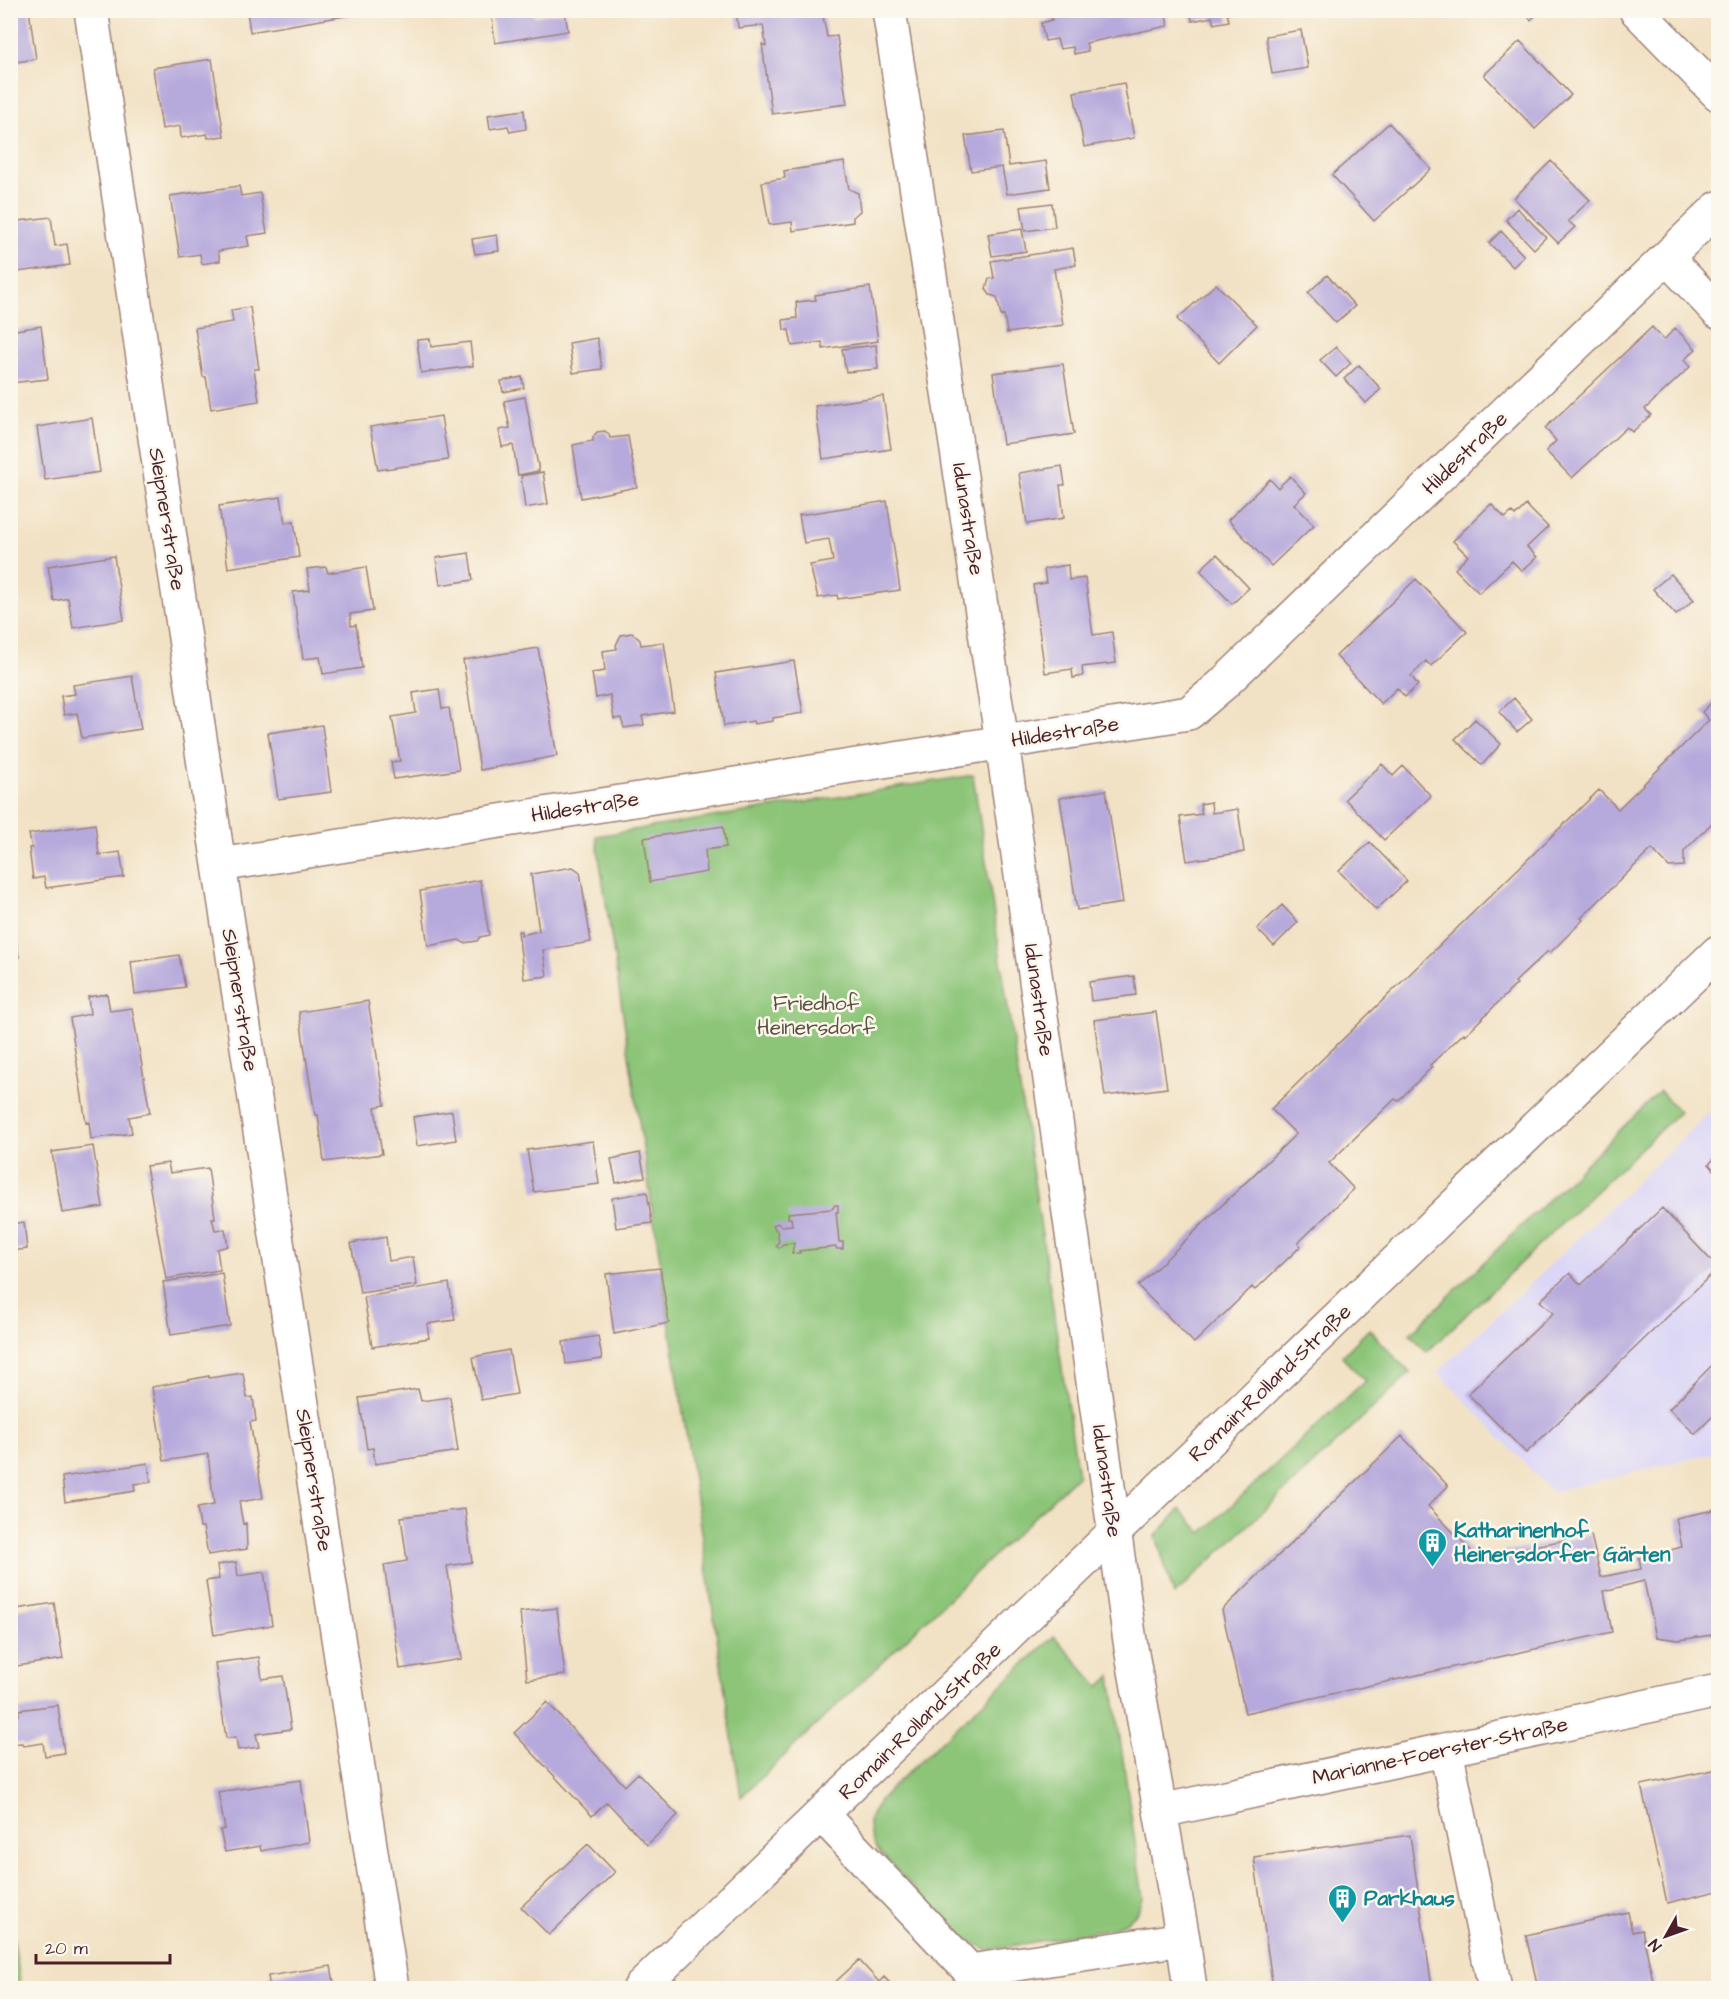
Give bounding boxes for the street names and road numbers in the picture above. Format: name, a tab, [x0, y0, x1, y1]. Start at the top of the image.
street label: Hildestraße	[1416, 405, 1514, 501]
street label: Sleipnerstraße	[140, 446, 193, 593]
street label: Idunastraße	[945, 461, 991, 577]
street label: Hildestraße	[1009, 709, 1121, 755]
street label: Hildestraße	[529, 784, 641, 830]
street label: Sleipnerstraße	[213, 927, 266, 1074]
street label: Idunastraße	[1017, 942, 1061, 1058]
street label: Romain-Rolland-Straße	[1182, 1297, 1358, 1469]
street label: Sleipnerstraße	[287, 1407, 340, 1554]
street label: Idunastraße	[1085, 1423, 1129, 1539]
street label: Romain-Rolland-Straße	[832, 1635, 1008, 1807]
street label: Marianne-Foerster-Straße	[1309, 1710, 1571, 1792]

